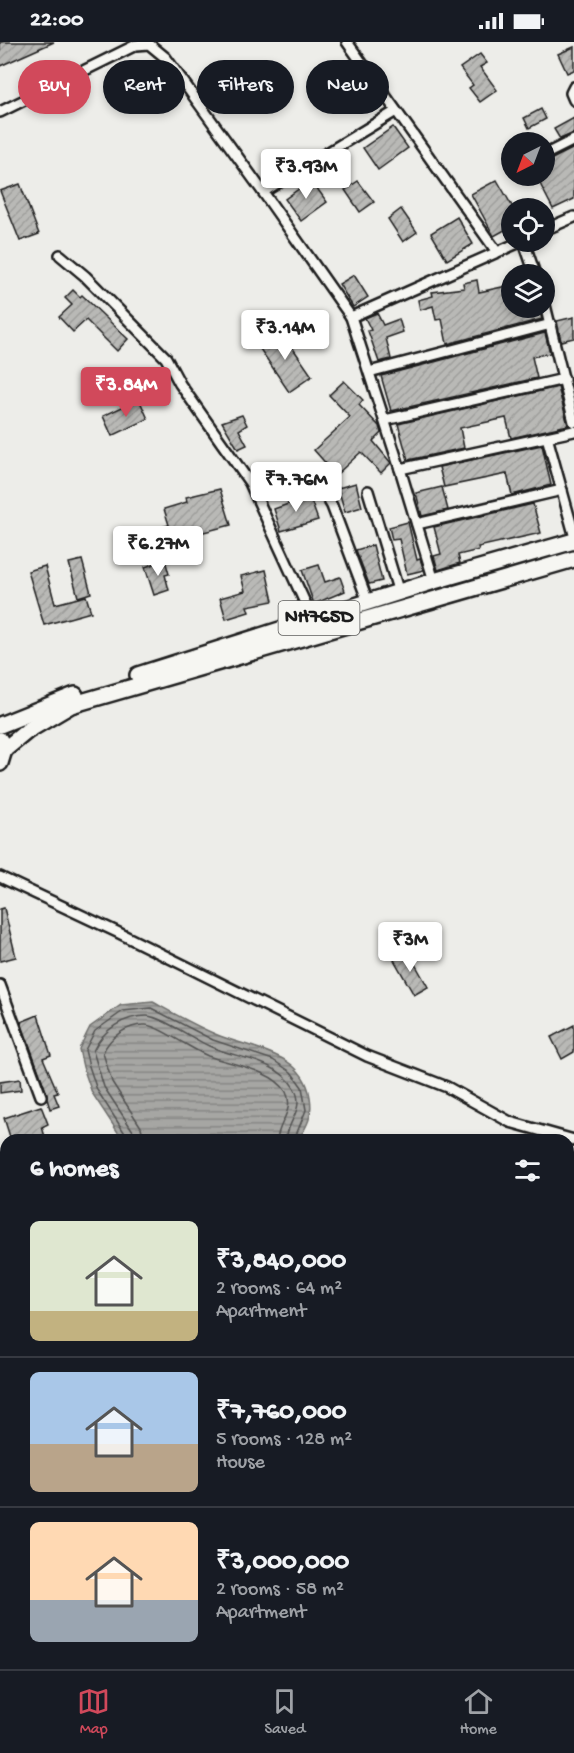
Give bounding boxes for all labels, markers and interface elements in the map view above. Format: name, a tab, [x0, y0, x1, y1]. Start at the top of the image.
text: 22:00	[30, 8, 83, 34]
chip: Buy	[18, 60, 91, 114]
chip: Rent	[103, 60, 185, 114]
chip: Filters	[197, 60, 294, 114]
chip: New	[306, 60, 389, 114]
north arrow	[501, 132, 555, 186]
map controls	[501, 132, 555, 318]
pin: ₹3.93M	[257, 149, 355, 200]
text: ₹3.93M	[275, 157, 337, 180]
button: locate	[501, 198, 555, 252]
button: layers	[501, 264, 555, 318]
pin: ₹3.14M	[236, 310, 334, 361]
text: ₹3.14M	[255, 318, 315, 341]
pin: ₹3.84M	[77, 367, 175, 418]
text: ₹3.84M	[95, 375, 157, 398]
pin: ₹7.76M	[247, 462, 345, 513]
text: ₹7.76M	[265, 470, 327, 493]
pin: ₹6.27M	[109, 526, 207, 577]
text: ₹6.27M	[127, 534, 189, 557]
road number: NH765D	[278, 601, 360, 635]
pin: ₹3M	[381, 922, 439, 973]
text: ₹3M	[392, 930, 428, 953]
icon: filters	[511, 1154, 544, 1187]
text: 6 homes	[30, 1155, 118, 1186]
icon: home	[78, 1245, 150, 1317]
text: ₹3,840,000	[216, 1247, 346, 1278]
text: 2 rooms · 64 m²	[216, 1278, 342, 1301]
text: Apartment	[216, 1301, 306, 1324]
icon: home	[78, 1396, 150, 1468]
text: ₹7,760,000	[216, 1398, 346, 1429]
text: 5 rooms · 128 m²	[216, 1429, 352, 1452]
text: House	[216, 1452, 265, 1475]
icon: home	[78, 1546, 150, 1618]
text: ₹3,000,000	[216, 1548, 349, 1579]
text: 2 rooms · 58 m²	[216, 1579, 344, 1602]
text: Apartment	[216, 1602, 306, 1625]
tab: Map	[77, 1685, 110, 1740]
tab: Saved	[264, 1685, 305, 1740]
tab: Home	[460, 1685, 497, 1740]

